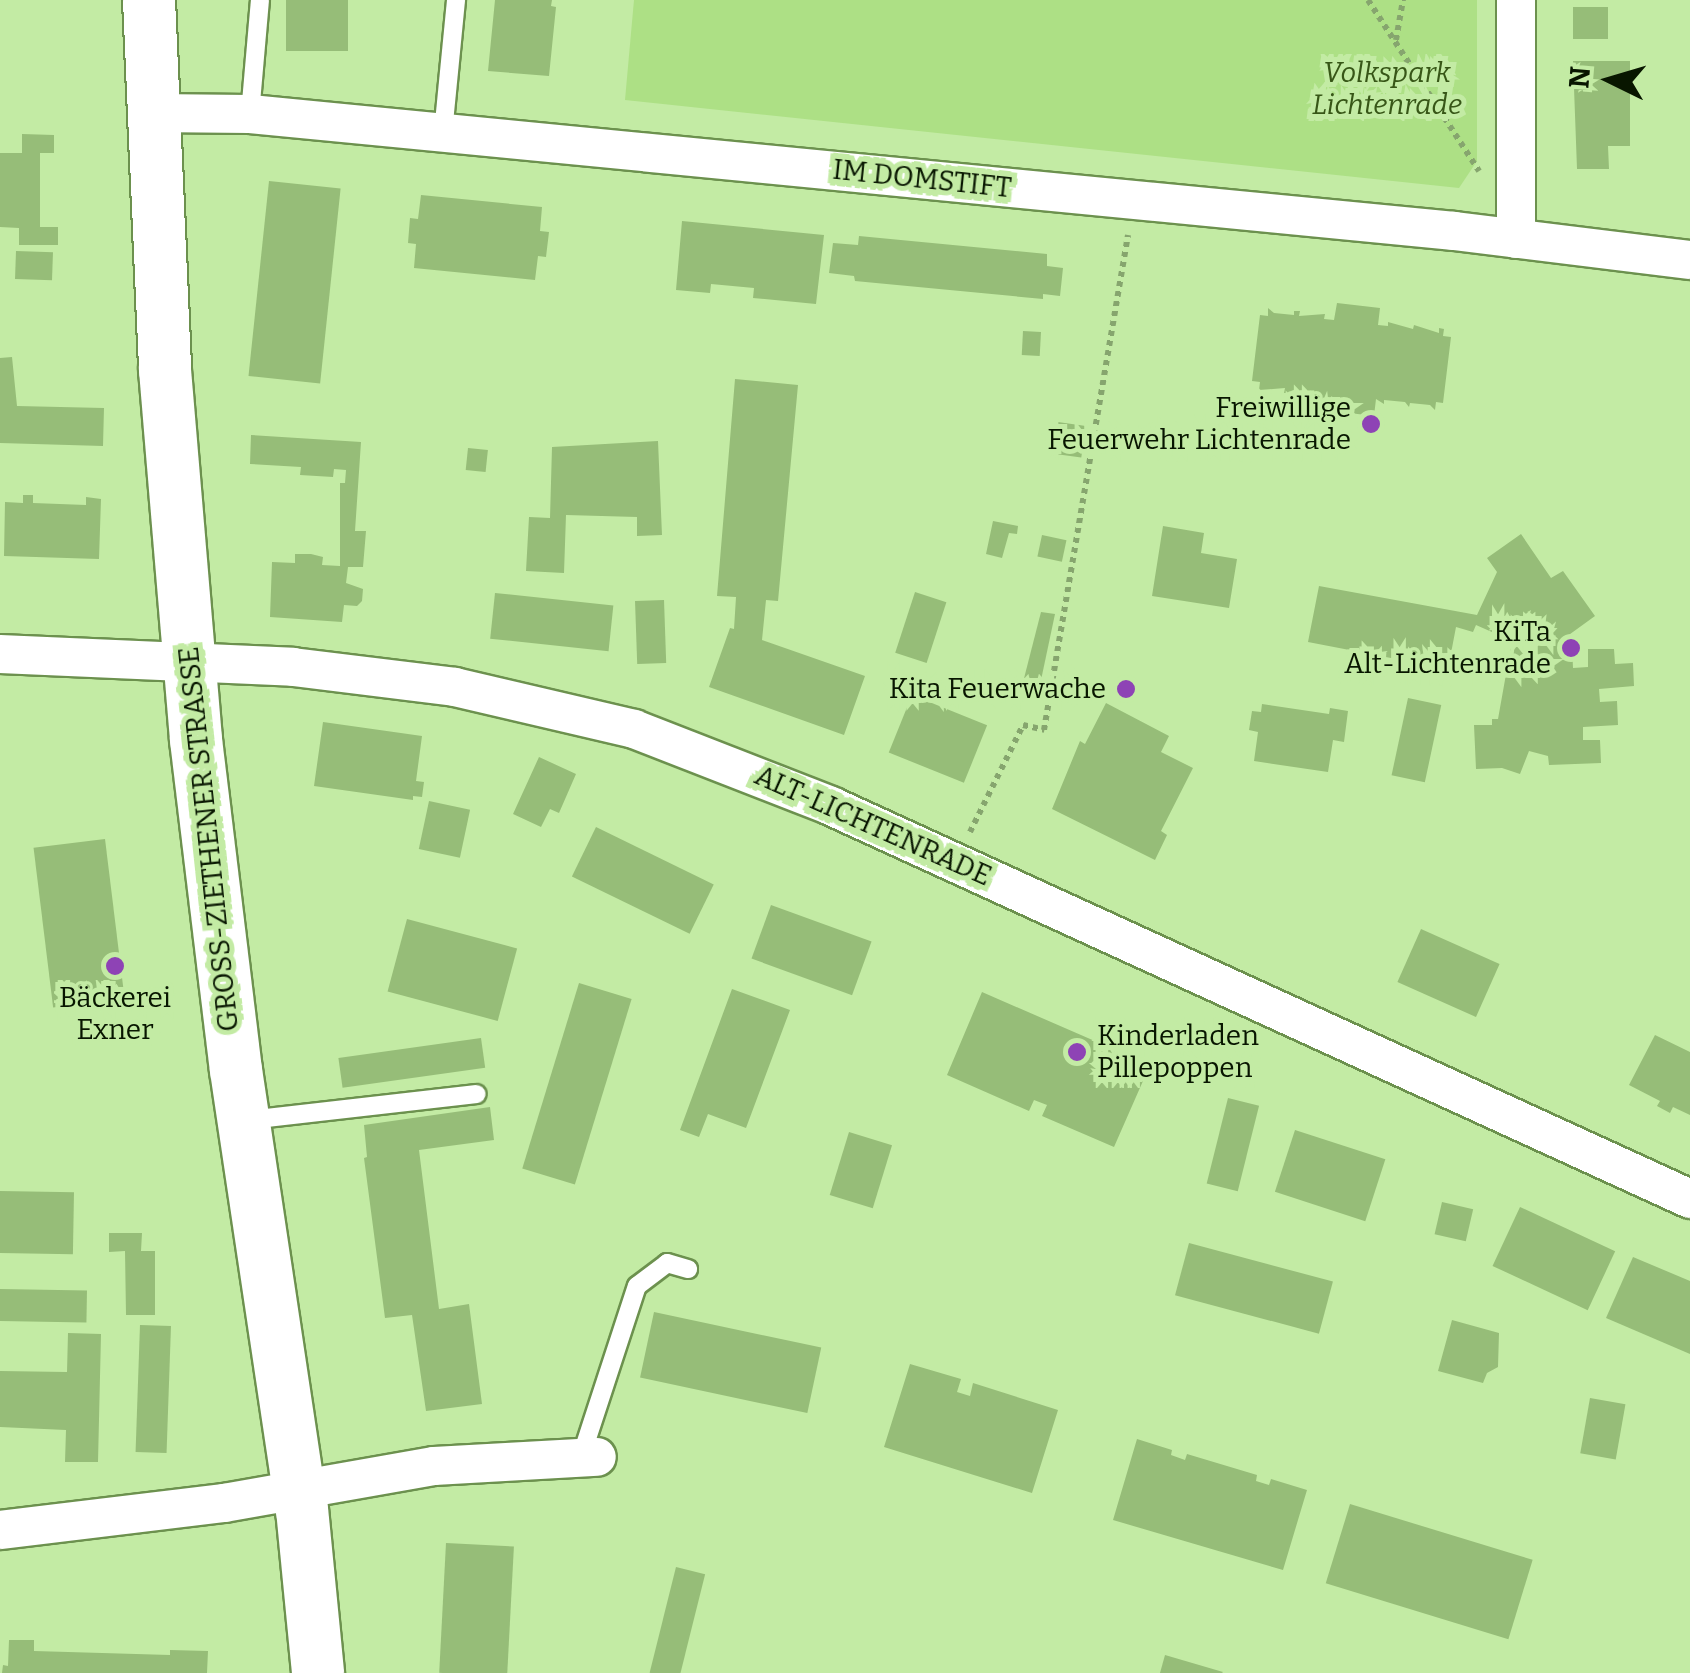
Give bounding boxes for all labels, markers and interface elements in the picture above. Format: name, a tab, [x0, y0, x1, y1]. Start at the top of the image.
north arrow	[1560, 30, 1660, 130]
park label: Volkspark Lichtenrade	[1312, 56, 1462, 122]
text: N	[1562, 65, 1597, 90]
street label: IM DOMSTIFT	[831, 153, 1013, 205]
place label: Freiwillige Feuerwehr Lichtenrade	[1047, 391, 1351, 457]
marker: Freiwillige Feuerwehr Lichtenrade	[1360, 413, 1382, 435]
place label: KiTa Alt-Lichtenrade	[1344, 615, 1551, 681]
marker: KiTa Alt-Lichtenrade	[1560, 637, 1582, 659]
street label: GROSS-ZIETHENER STRASSE	[172, 645, 246, 1033]
place label: Kita Feuerwache	[889, 672, 1106, 706]
marker: Kita Feuerwache	[1115, 678, 1137, 700]
street label: ALT-LICHTENRADE	[750, 759, 996, 893]
marker: Bäckerei Exner	[104, 955, 126, 977]
place label: Bäckerei Exner	[59, 981, 171, 1047]
place label: Kinderladen Pillepoppen	[1097, 1019, 1259, 1085]
marker: Kinderladen Pillepoppen	[1066, 1041, 1088, 1063]

